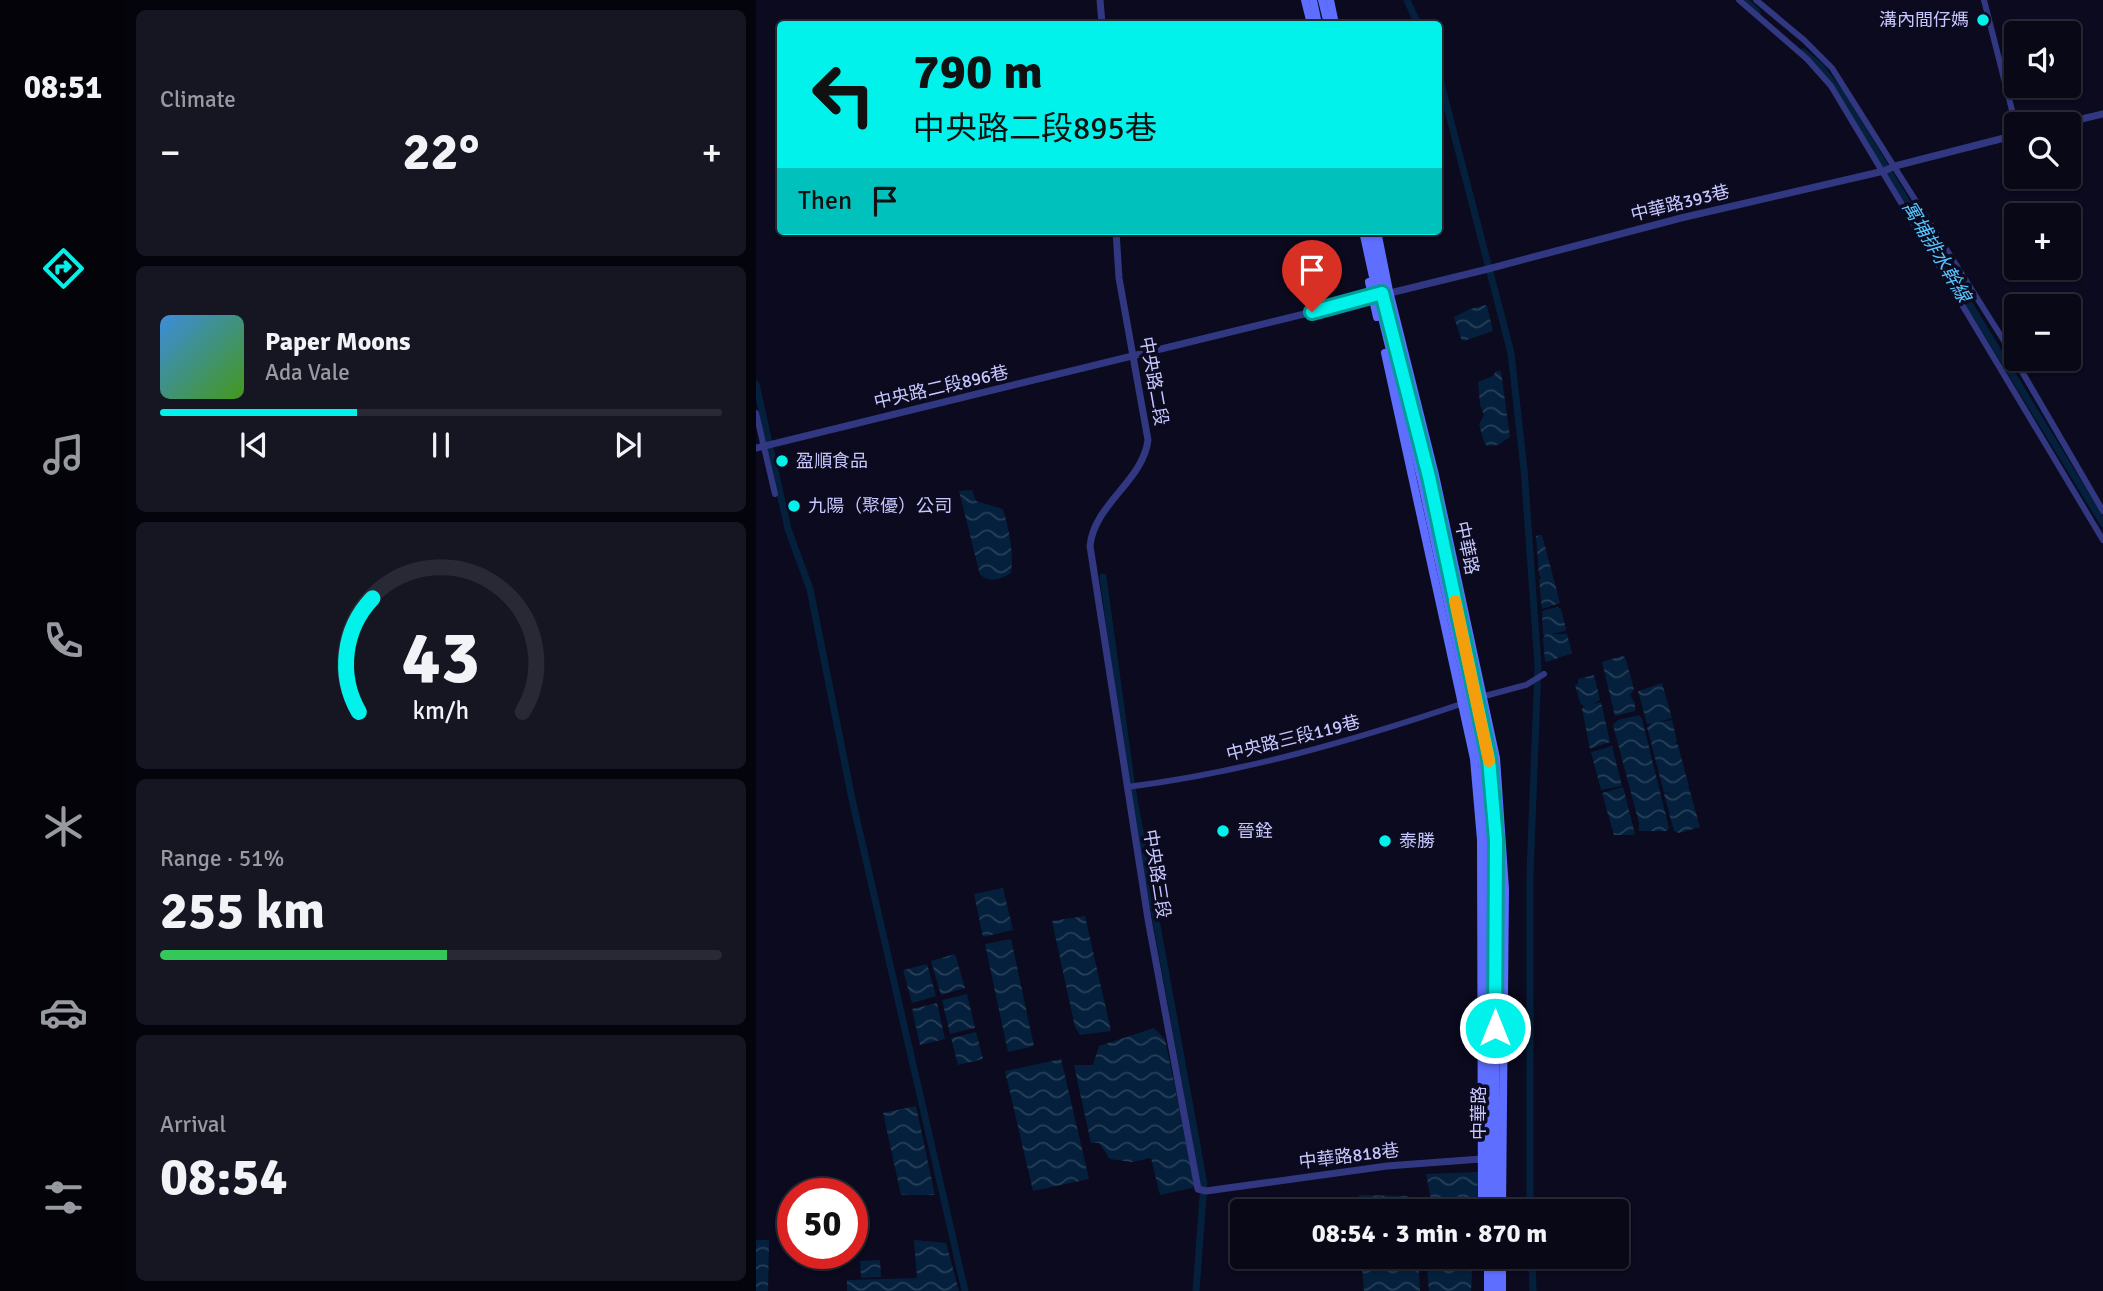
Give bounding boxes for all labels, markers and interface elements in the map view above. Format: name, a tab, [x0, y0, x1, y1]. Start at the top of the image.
place label: 溝內間仔媽	[1879, 9, 1969, 31]
marker: 溝內間仔媽	[1975, 12, 1991, 28]
map controls	[2004, 21, 2081, 371]
button: sound	[2004, 21, 2081, 98]
text: 790 m	[913, 42, 1043, 102]
icon: left	[798, 49, 889, 140]
text: 08:51	[24, 68, 102, 107]
text: Climate	[160, 85, 236, 114]
text: 中央路二段895巷	[913, 109, 1157, 148]
button: search	[2004, 112, 2081, 189]
text: 22°	[403, 120, 479, 184]
text: −	[160, 129, 181, 176]
text: +	[701, 129, 722, 176]
street label: 中華路393巷	[1628, 180, 1732, 226]
icon: arrive	[866, 182, 904, 220]
text: Then	[798, 185, 852, 217]
water label: 寓埔排水幹線	[1896, 196, 1977, 308]
button: +	[2004, 203, 2081, 280]
pin	[1282, 240, 1342, 312]
icon: directions	[39, 244, 88, 293]
icon: arrive	[1293, 251, 1331, 289]
button: −	[2004, 294, 2081, 371]
text: Paper Moons	[265, 326, 411, 358]
street label: 中央路二段	[1135, 335, 1173, 427]
text: Ada Vale	[265, 358, 350, 387]
street label: 中央路二段896巷	[872, 361, 1010, 413]
icon: previous	[235, 426, 273, 464]
icon: pause	[422, 426, 460, 464]
icon: next	[609, 426, 647, 464]
icon: music	[39, 430, 88, 479]
place label: 盈順食品	[796, 450, 868, 472]
marker: 盈順食品	[774, 453, 790, 469]
place label: 九陽（聚優）公司	[808, 495, 952, 517]
marker: 九陽（聚優）公司	[786, 498, 802, 514]
street label: 中華路	[1451, 519, 1483, 577]
text: 43	[402, 614, 480, 703]
icon: phone	[39, 616, 88, 665]
text: km/h	[413, 694, 469, 725]
street label: 中央路三段119巷	[1224, 711, 1362, 765]
icon: climate	[39, 802, 88, 851]
place label: 晉銓	[1237, 820, 1273, 842]
marker: 晉銓	[1215, 823, 1231, 839]
street label: 中央路三段	[1139, 828, 1175, 920]
place label: 泰勝	[1399, 830, 1435, 852]
marker: 泰勝	[1377, 833, 1393, 849]
text: Range · 51%	[160, 844, 284, 873]
text: 255 km	[160, 879, 325, 943]
icon: car	[39, 988, 88, 1037]
position arrow	[1458, 991, 1532, 1065]
street label: 中華路	[1468, 1086, 1490, 1140]
text: Arrival	[160, 1110, 226, 1139]
street label: 中華路818巷	[1297, 1139, 1401, 1173]
text: 08:54	[160, 1145, 288, 1209]
icon: filters	[39, 1173, 88, 1222]
speed limit sign: 50	[777, 1178, 868, 1269]
text: 08:54 · 3 min · 870 m	[1312, 1218, 1547, 1250]

